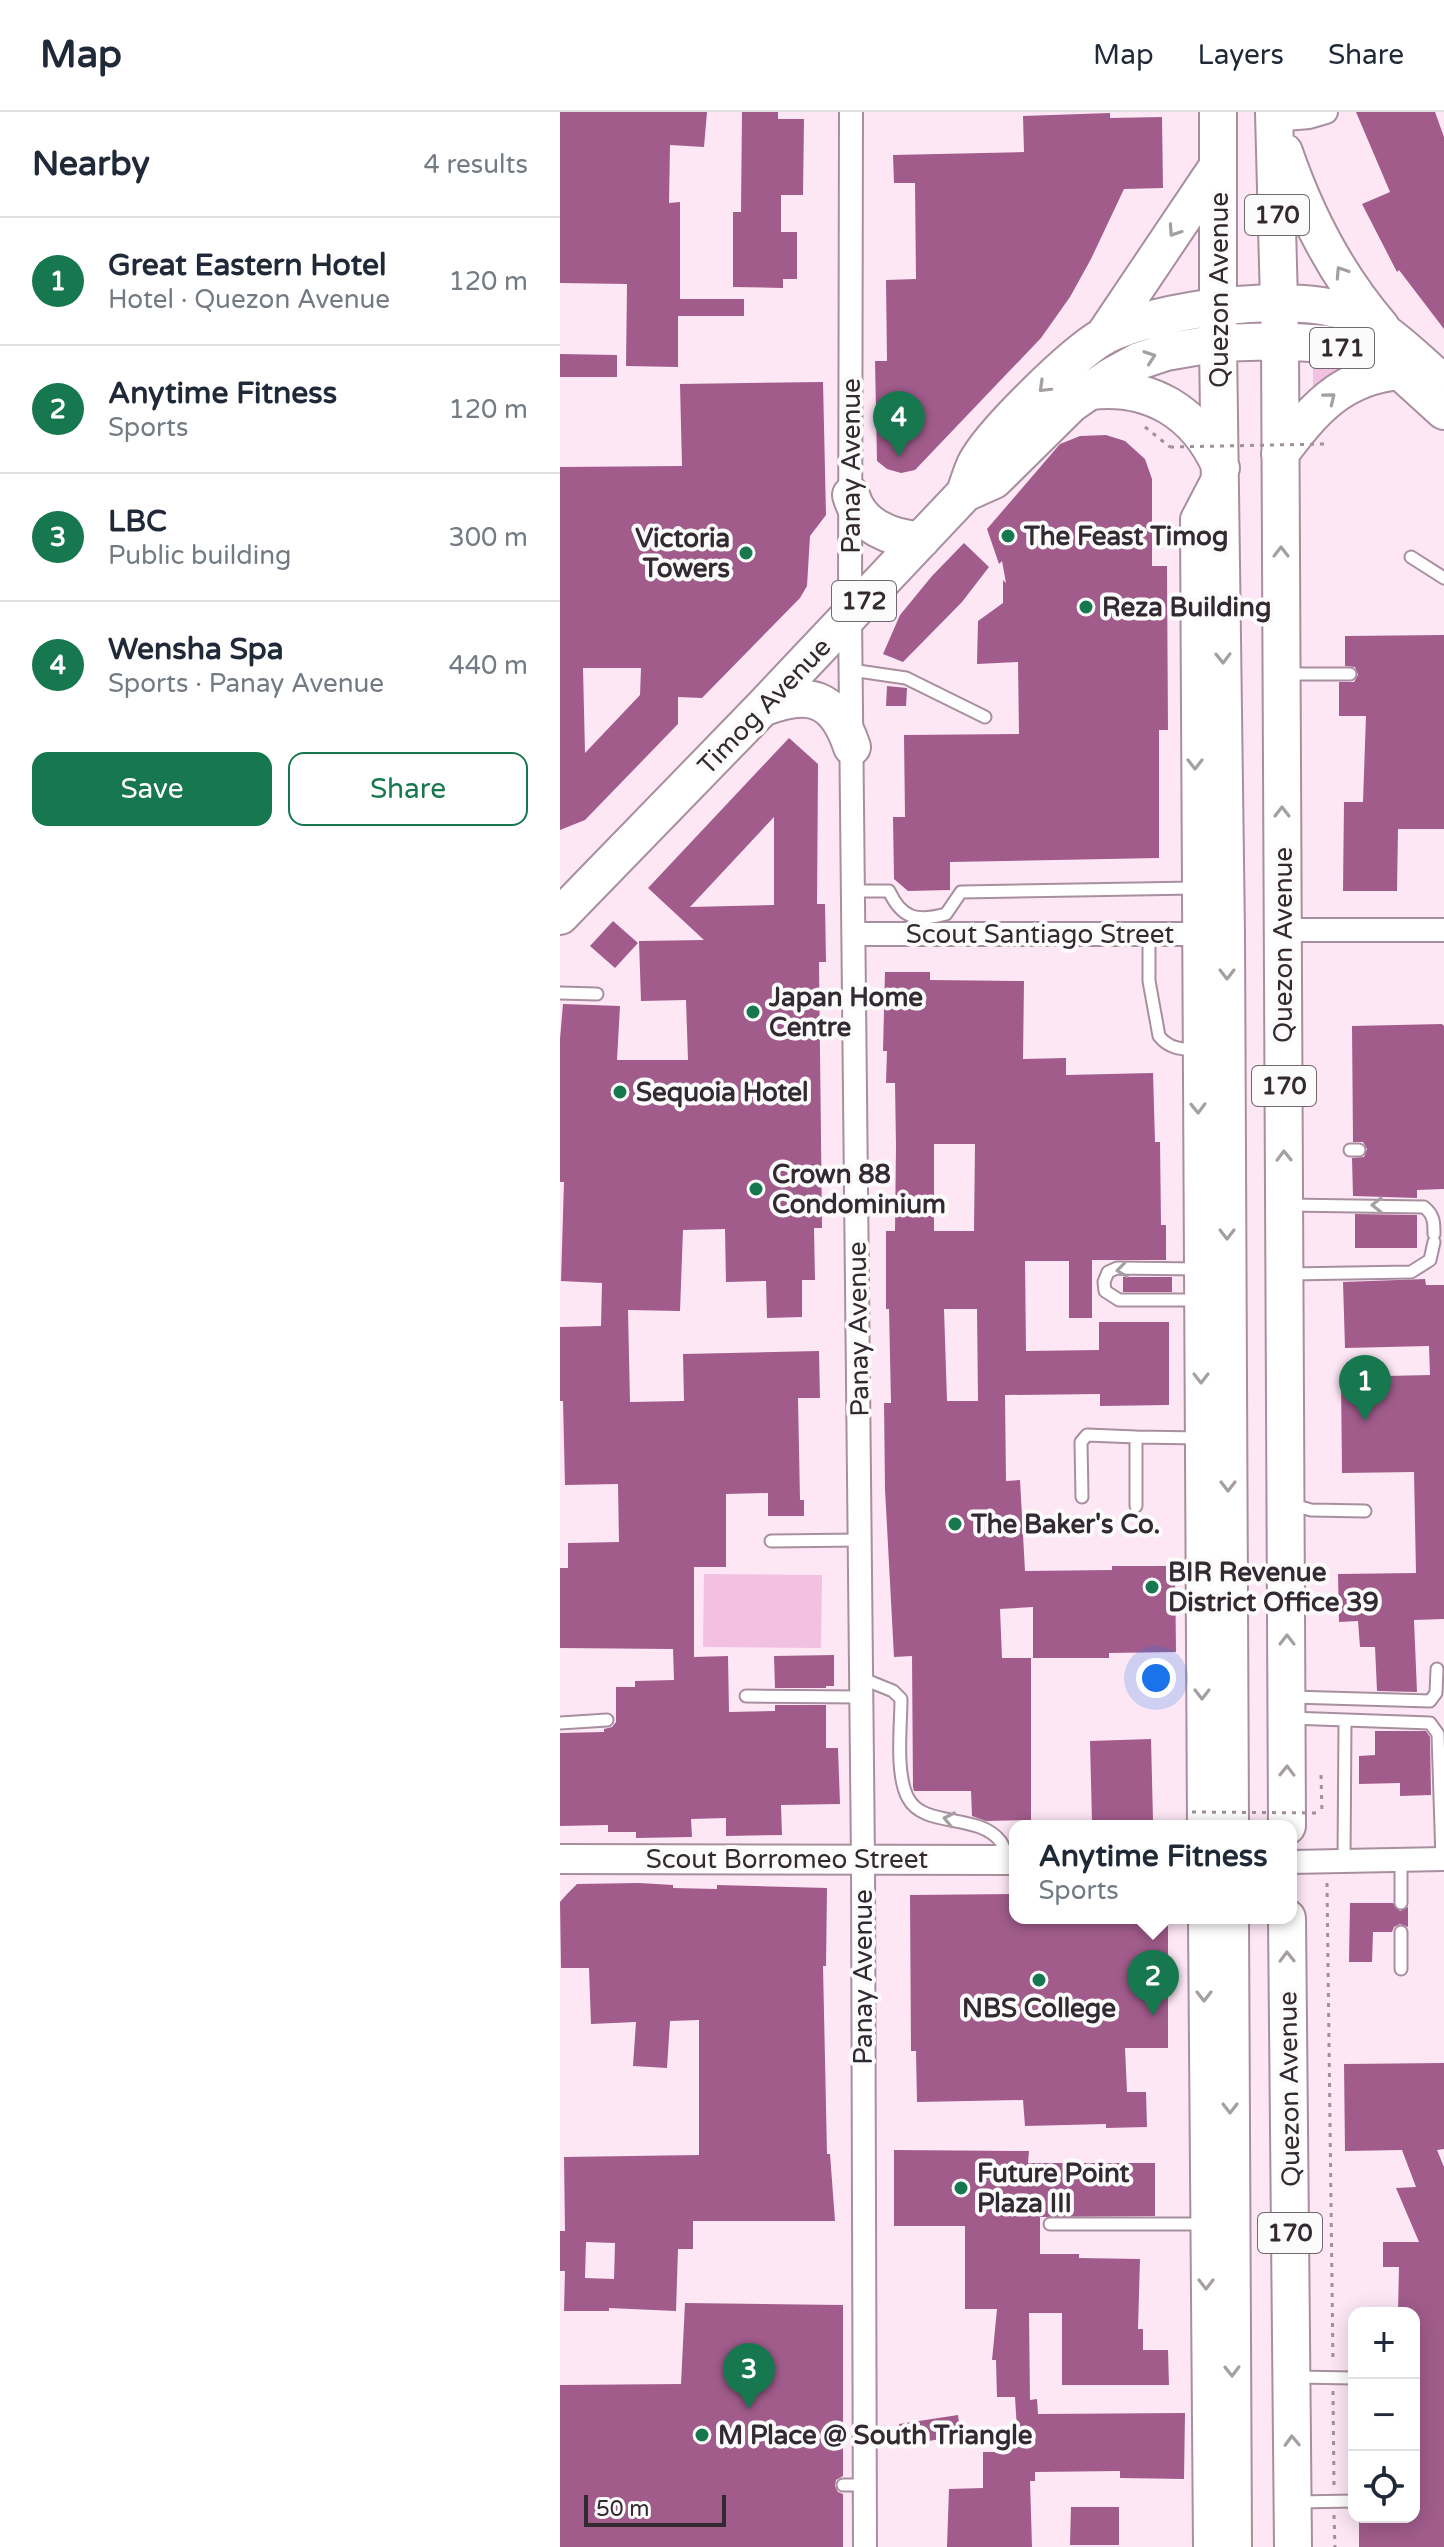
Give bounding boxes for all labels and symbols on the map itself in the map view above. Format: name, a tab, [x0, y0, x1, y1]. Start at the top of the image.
street label: Quezon Avenue	[1204, 192, 1235, 388]
road number: 170	[1245, 195, 1309, 235]
one-way arrow	[1169, 222, 1184, 236]
one-way arrow	[1335, 266, 1350, 280]
road number: 171	[1310, 328, 1374, 368]
one-way arrow	[1142, 351, 1156, 367]
street label: Panay Avenue	[836, 378, 867, 554]
one-way arrow	[1039, 378, 1053, 393]
pin: 4	[873, 391, 925, 457]
one-way arrow	[1321, 393, 1336, 408]
place label: The Feast Timog	[1023, 521, 1228, 552]
place label: Victoria Towers	[635, 523, 730, 584]
marker: The Feast Timog	[999, 527, 1017, 545]
marker: Victoria Towers	[737, 544, 755, 562]
one-way arrow	[1272, 545, 1289, 558]
road number: 172	[832, 581, 896, 621]
place label: Reza Building	[1102, 592, 1271, 623]
marker: Reza Building	[1077, 598, 1095, 616]
street label: Timog Avenue	[691, 632, 837, 781]
one-way arrow	[1214, 652, 1232, 665]
one-way arrow	[1186, 758, 1204, 771]
one-way arrow	[1273, 805, 1291, 818]
street label: Quezon Avenue	[1268, 847, 1299, 1043]
street label: Scout Santiago Street	[906, 919, 1174, 950]
one-way arrow	[1218, 968, 1236, 981]
place label: Japan Home Centre	[768, 982, 923, 1043]
marker: Japan Home Centre	[744, 1003, 762, 1021]
road number: 170	[1252, 1066, 1316, 1106]
place label: Sequoia Hotel	[636, 1077, 809, 1108]
marker: Sequoia Hotel	[611, 1083, 629, 1101]
one-way arrow	[1189, 1102, 1207, 1115]
one-way arrow	[1276, 1149, 1293, 1162]
place label: Crown 88 Condominium	[772, 1159, 946, 1220]
marker: Crown 88 Condominium	[747, 1180, 765, 1198]
one-way arrow	[1370, 1196, 1383, 1214]
one-way arrow	[1218, 1228, 1236, 1241]
street label: Panay Avenue	[841, 1241, 876, 1417]
one-way arrow	[1116, 1261, 1129, 1278]
pin: 1	[1339, 1355, 1391, 1421]
one-way arrow	[1192, 1372, 1210, 1385]
one-way arrow	[1219, 1480, 1237, 1493]
place label: The Baker's Co.	[970, 1509, 1160, 1540]
marker: The Baker's Co.	[946, 1515, 964, 1533]
place label: BIR Revenue District Office 39	[1168, 1557, 1379, 1618]
marker: BIR Revenue District Office 39	[1143, 1578, 1161, 1596]
one-way arrow	[1278, 1633, 1296, 1646]
your location	[1136, 1658, 1176, 1698]
one-way arrow	[1193, 1688, 1211, 1701]
one-way arrow	[1278, 1764, 1296, 1777]
one-way arrow	[943, 1811, 956, 1828]
street label: Scout Borromeo Street	[646, 1844, 928, 1875]
street label: Panay Avenue	[848, 1889, 879, 2065]
pin: 2	[1127, 1950, 1179, 2016]
one-way arrow	[1279, 1950, 1296, 1963]
marker: NBS College	[1030, 1971, 1048, 1989]
one-way arrow	[1195, 1990, 1212, 2003]
street label: Quezon Avenue	[1272, 1991, 1307, 2187]
place label: NBS College	[962, 1993, 1116, 2024]
one-way arrow	[1221, 2102, 1239, 2115]
place label: Future Point Plaza III	[977, 2158, 1129, 2219]
marker: Future Point Plaza III	[952, 2179, 970, 2197]
road number: 170	[1258, 2213, 1322, 2253]
one-way arrow	[1197, 2278, 1215, 2291]
pin: 3	[723, 2343, 775, 2409]
one-way arrow	[1223, 2365, 1240, 2378]
place label: M Place @ South Triangle	[718, 2420, 1033, 2451]
marker: M Place @ South Triangle	[693, 2426, 711, 2444]
one-way arrow	[1284, 2434, 1301, 2447]
scale bar	[584, 2491, 726, 2527]

